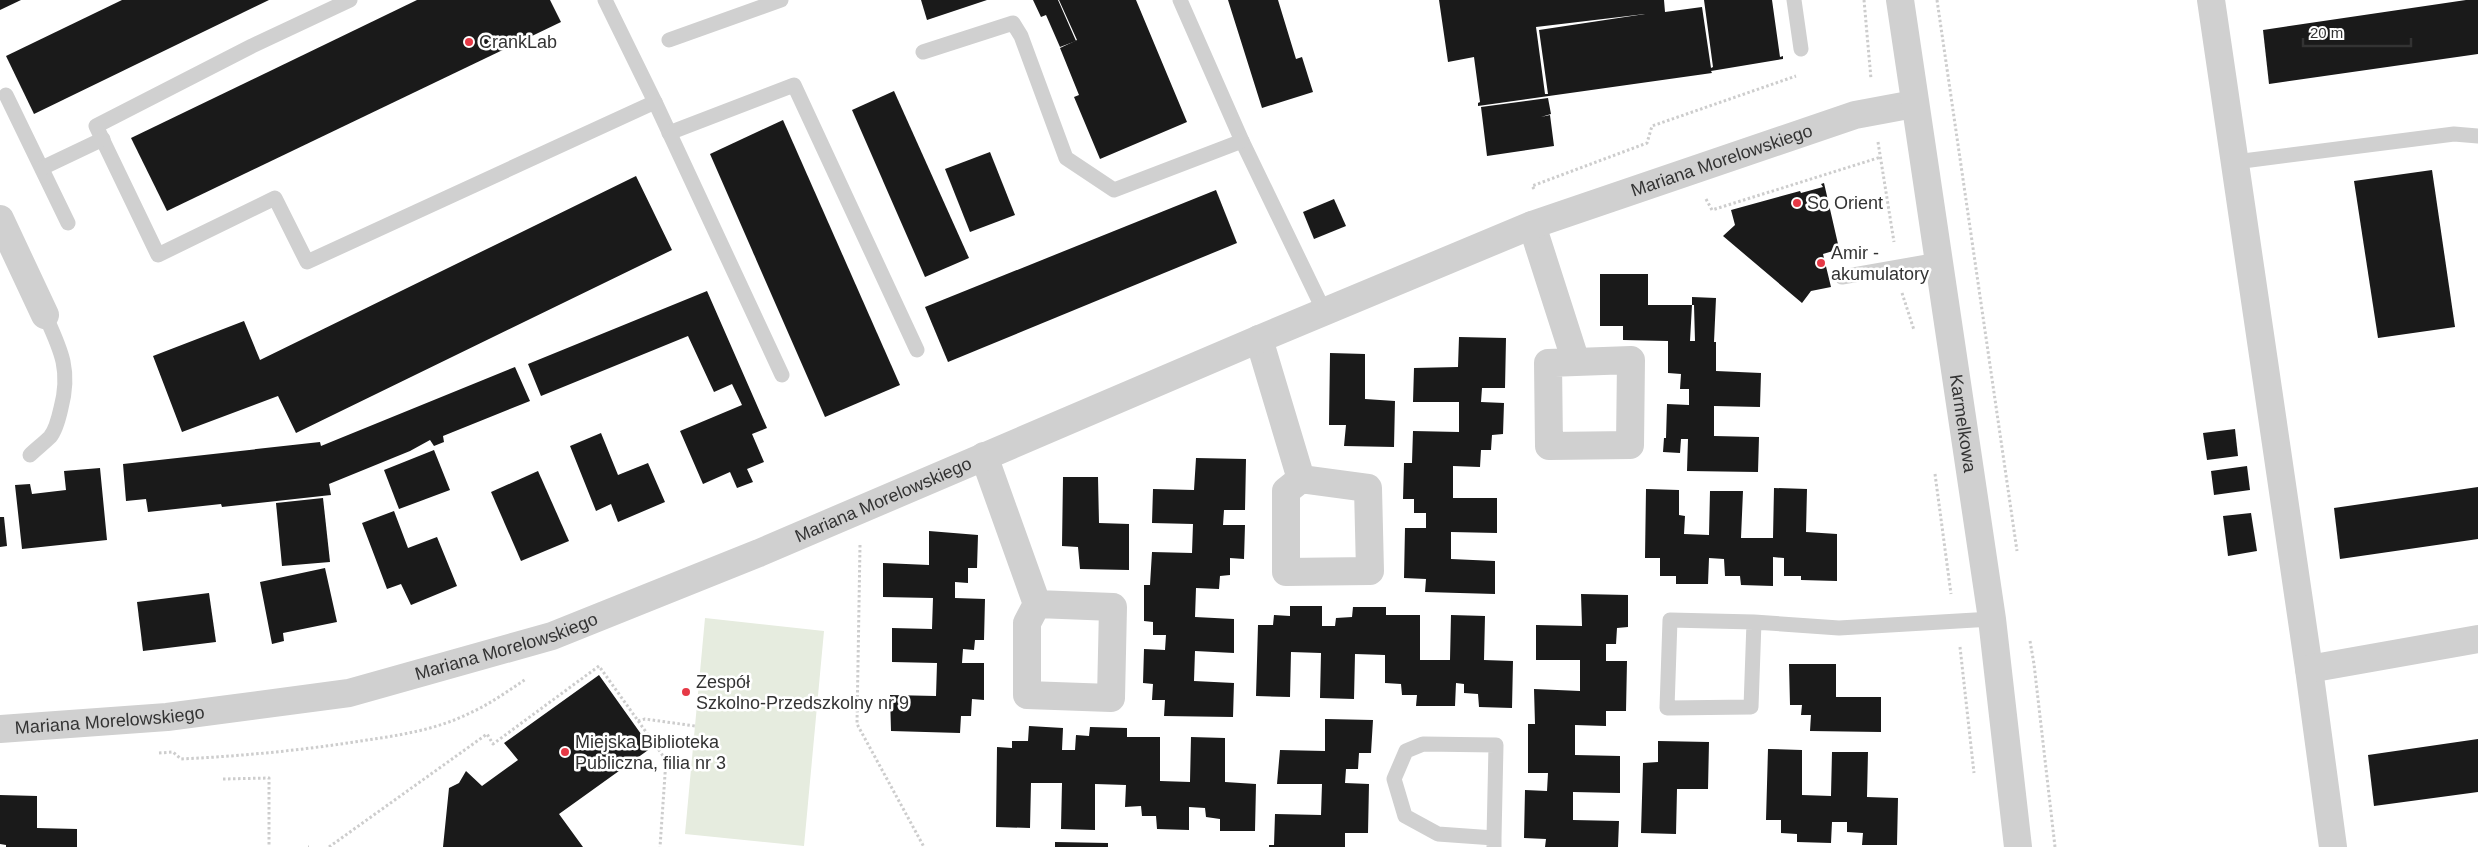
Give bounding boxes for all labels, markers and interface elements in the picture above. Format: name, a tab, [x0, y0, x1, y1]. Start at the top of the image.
scale bar	[2303, 15, 2410, 47]
text: 20 m	[2310, 24, 2343, 41]
place label: CrankLab	[479, 32, 557, 52]
marker: CrankLab	[463, 36, 475, 48]
street label: Mariana Morelowskiego	[1628, 120, 1815, 201]
place label: So Orient	[1807, 193, 1883, 213]
marker: So Orient	[1791, 197, 1803, 209]
place label: Amir - akumulatory	[1831, 243, 1929, 284]
marker: Amir - akumulatory	[1815, 257, 1827, 269]
street label: Karmelkowa	[1946, 373, 1980, 475]
street label: Mariana Morelowskiego	[792, 453, 975, 546]
street label: Mariana Morelowskiego	[413, 609, 600, 684]
place label: Zespół Szkolno-Przedszkolny nr 9	[696, 672, 909, 713]
marker: Zespół Szkolno-Przedszkolny nr 9	[680, 686, 692, 698]
street label: Mariana Morelowskiego	[14, 702, 206, 738]
place label: Miejska Biblioteka Publiczna, filia nr 3	[575, 732, 726, 773]
marker: Miejska Biblioteka Publiczna, filia nr 3	[559, 746, 571, 758]

